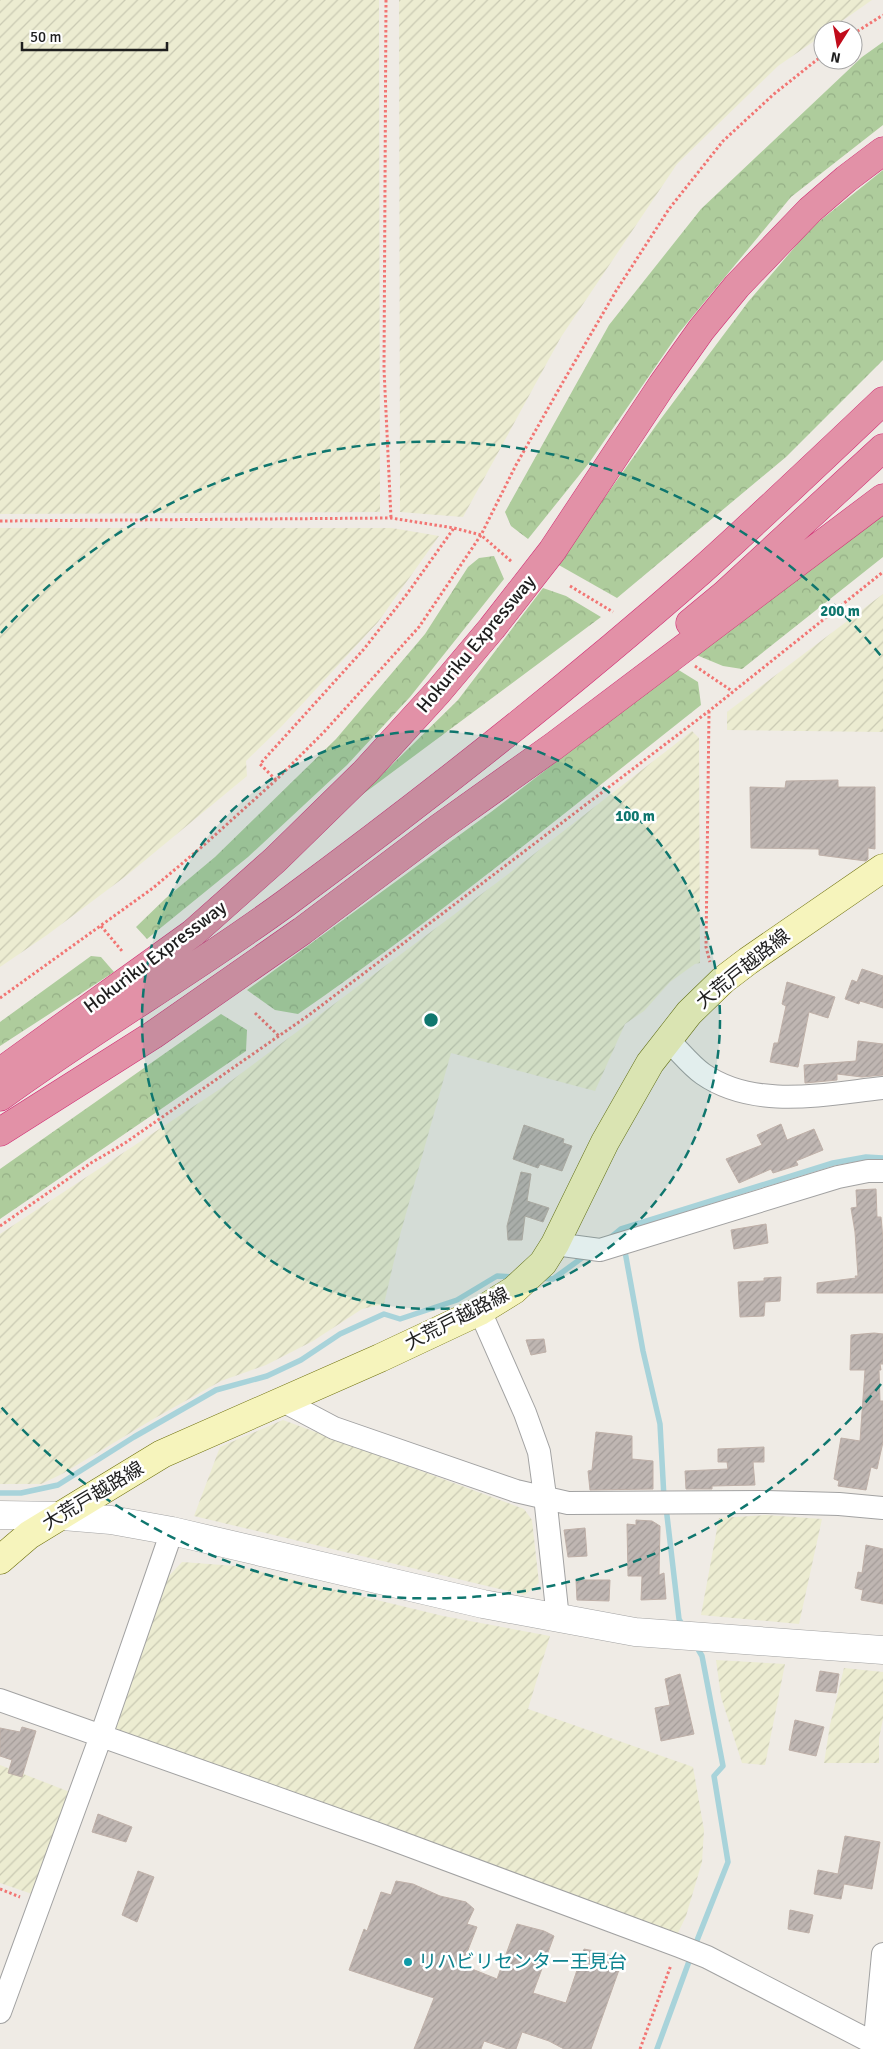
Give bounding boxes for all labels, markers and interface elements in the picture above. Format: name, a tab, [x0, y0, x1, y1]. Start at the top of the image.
scale bar	[22, 20, 168, 52]
north arrow	[813, 20, 863, 70]
text: 50 m	[30, 28, 61, 46]
text: N	[829, 48, 842, 67]
street label: Hokuriku Expressway	[411, 570, 541, 718]
text: 200 m	[820, 602, 860, 620]
text: 100 m	[615, 807, 655, 825]
street label: Hokuriku Expressway	[79, 895, 231, 1019]
street label: 大荒戸越路線	[691, 924, 795, 1014]
centre of rings	[422, 1011, 440, 1029]
street label: 大荒戸越路線	[401, 1282, 513, 1356]
street label: 大荒戸越路線	[38, 1456, 148, 1536]
place label: リハビリセンター王見台	[418, 1950, 627, 1974]
marker: リハビリセンター王見台	[402, 1956, 414, 1968]

